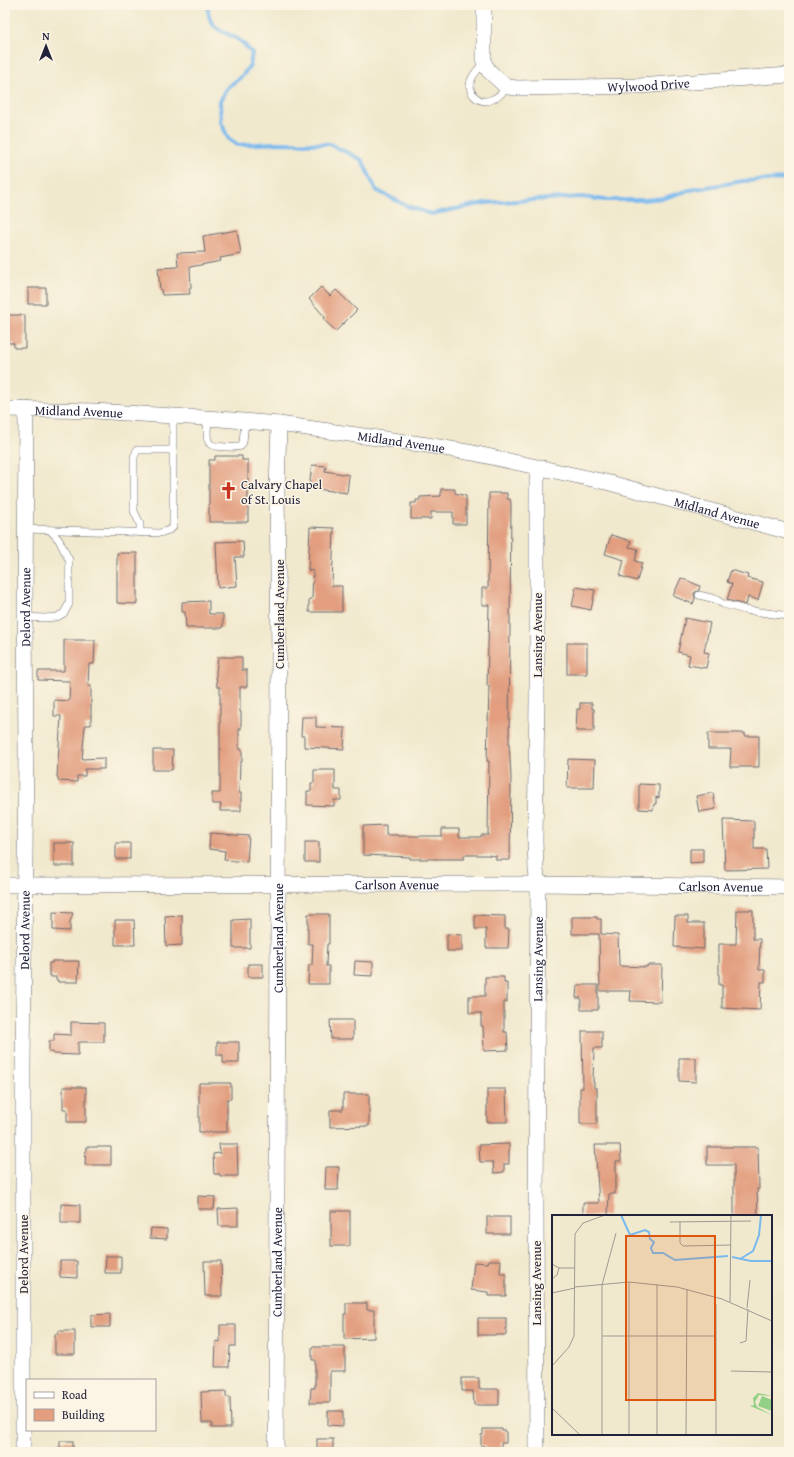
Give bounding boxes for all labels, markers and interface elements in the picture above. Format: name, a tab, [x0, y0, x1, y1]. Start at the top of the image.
north arrow	[26, 26, 66, 66]
text: N	[42, 28, 50, 44]
street label: Wylwood Drive	[607, 73, 690, 97]
street label: Midland Avenue	[35, 401, 124, 423]
street label: Midland Avenue	[356, 426, 446, 458]
place label: Calvary Chapel of St. Louis	[241, 475, 323, 509]
church icon: Calvary Chapel of St. Louis	[218, 481, 238, 501]
street label: Midland Avenue	[672, 492, 762, 534]
street label: Cumberland Avenue	[270, 559, 289, 669]
street label: Delord Avenue	[16, 567, 35, 647]
street label: Lansing Avenue	[528, 592, 547, 678]
street label: Carlson Avenue	[355, 875, 439, 894]
street label: Carlson Avenue	[679, 877, 763, 897]
street label: Cumberland Avenue	[269, 883, 288, 993]
street label: Delord Avenue	[15, 890, 35, 970]
street label: Lansing Avenue	[528, 916, 548, 1002]
street label: Cumberland Avenue	[268, 1207, 287, 1317]
street label: Delord Avenue	[14, 1214, 33, 1294]
inset map	[552, 1215, 772, 1435]
street label: Lansing Avenue	[527, 1240, 546, 1326]
legend	[26, 1379, 156, 1431]
text: Road	[62, 1386, 88, 1403]
text: Building	[62, 1406, 105, 1423]

